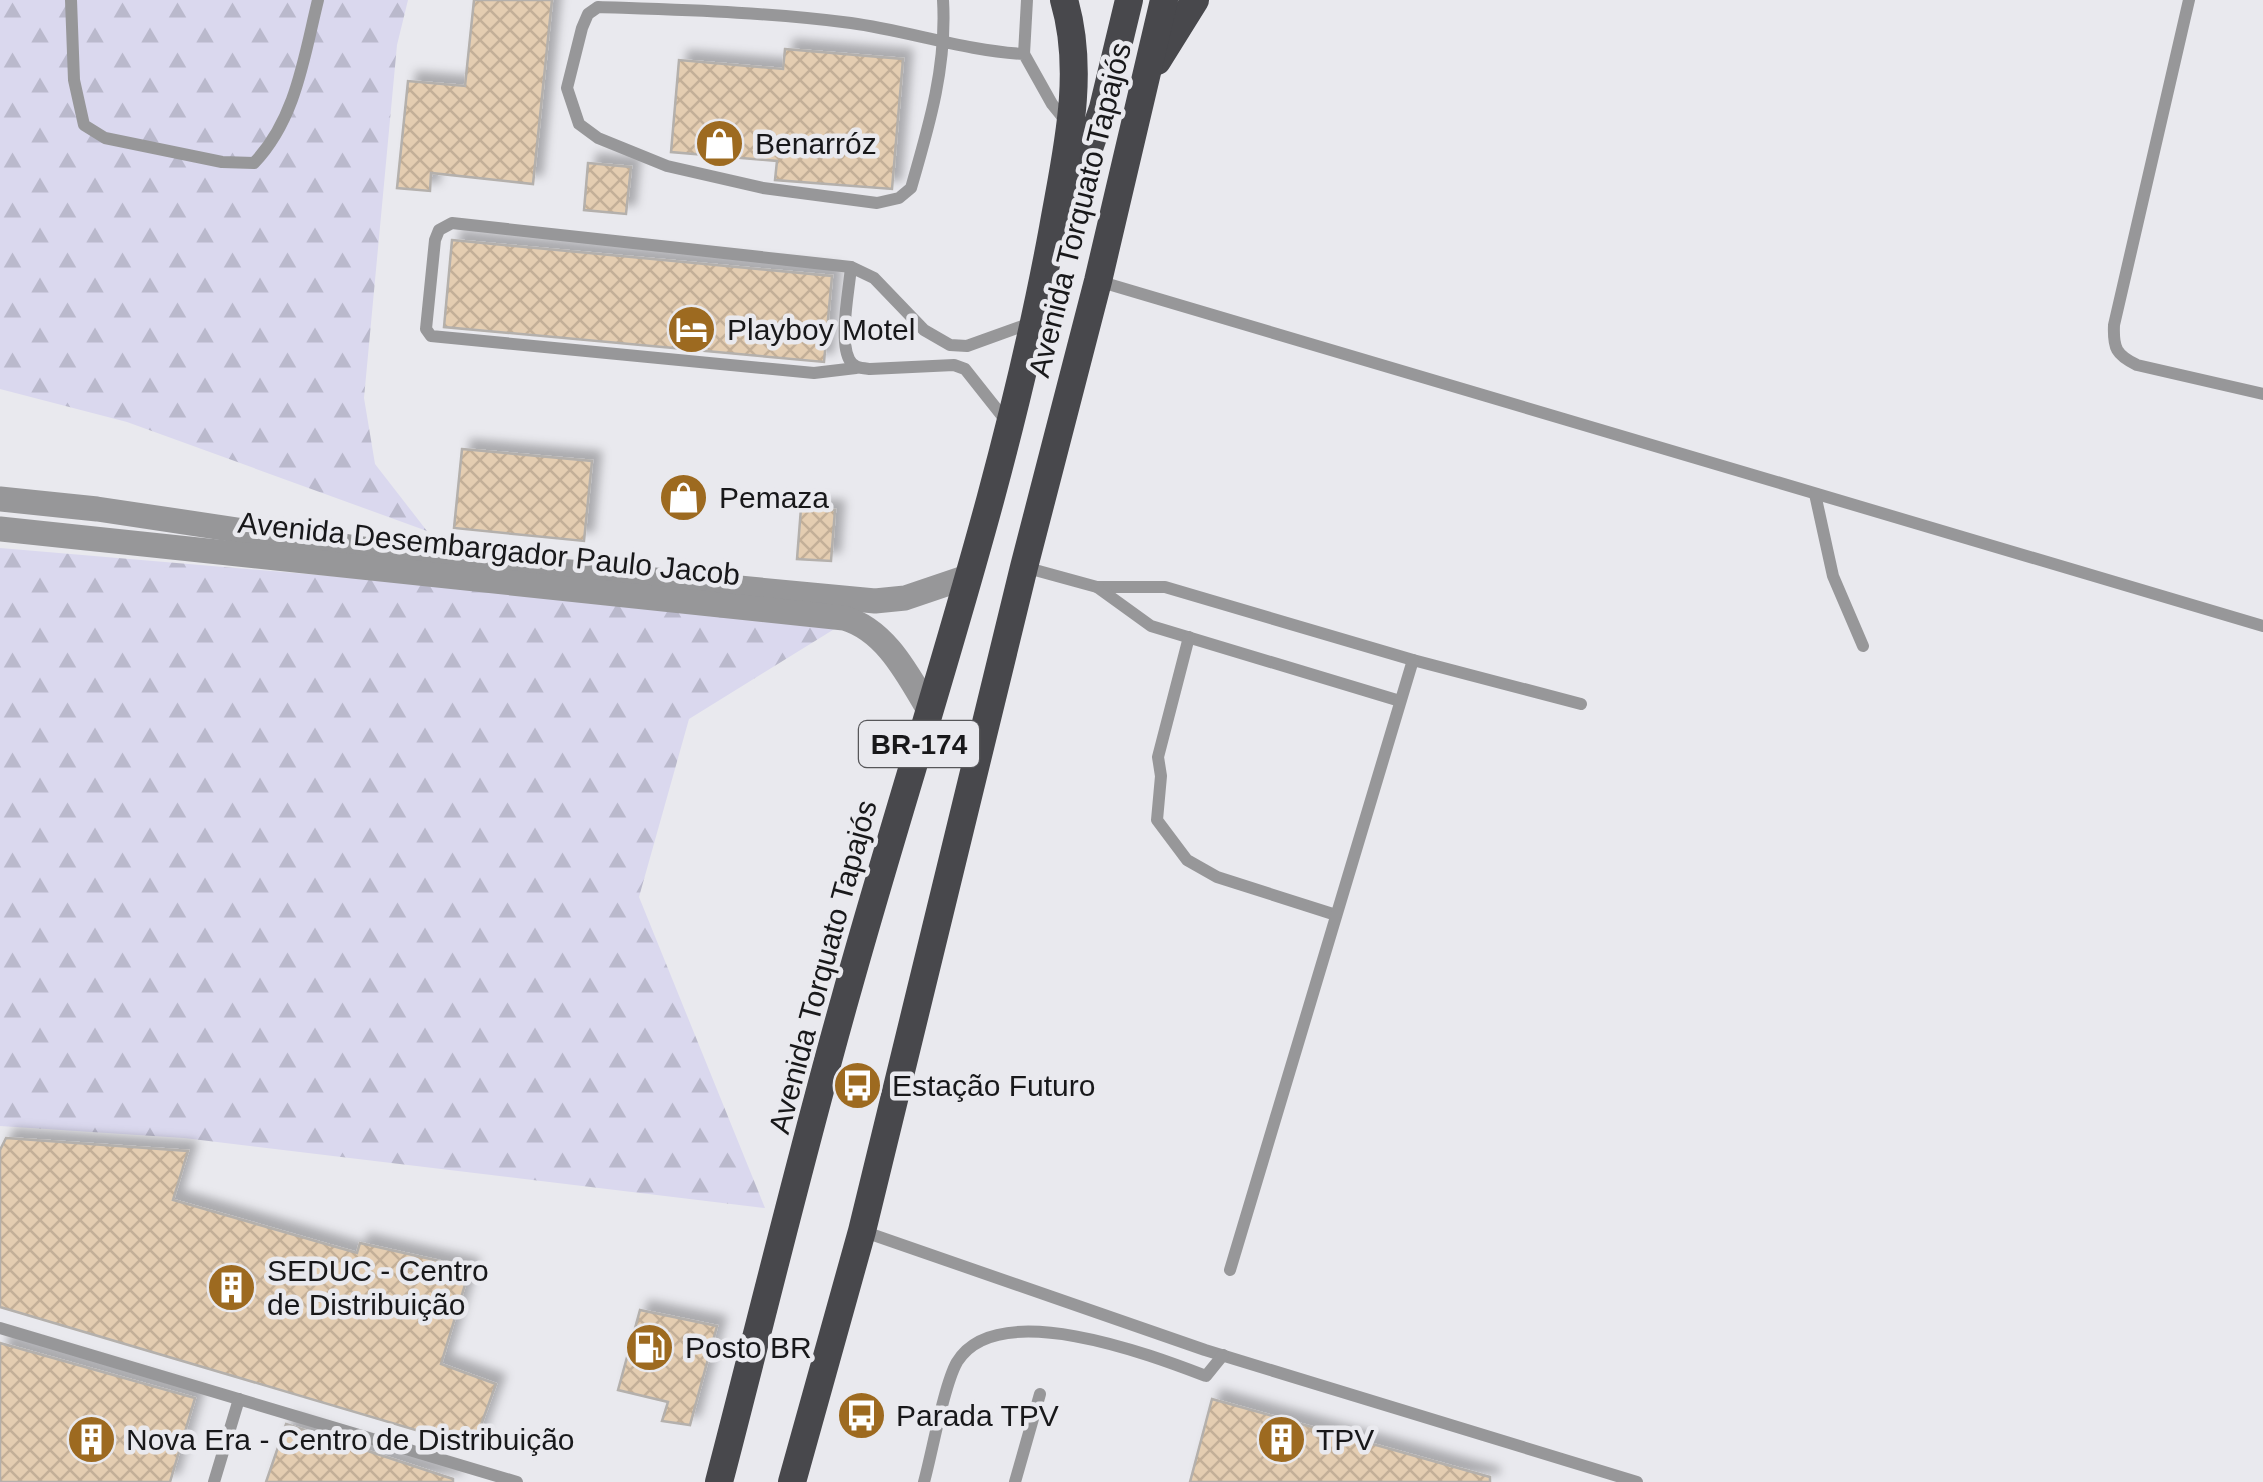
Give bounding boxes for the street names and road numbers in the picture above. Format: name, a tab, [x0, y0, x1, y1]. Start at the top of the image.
street label: Avenida Torquato Tapajós	[1022, 39, 1137, 381]
street label: Avenida Desembargador Paulo Jacob	[236, 506, 742, 591]
road number: BR-174	[859, 721, 979, 767]
street label: Avenida Torquato Tapajós	[762, 797, 883, 1137]

